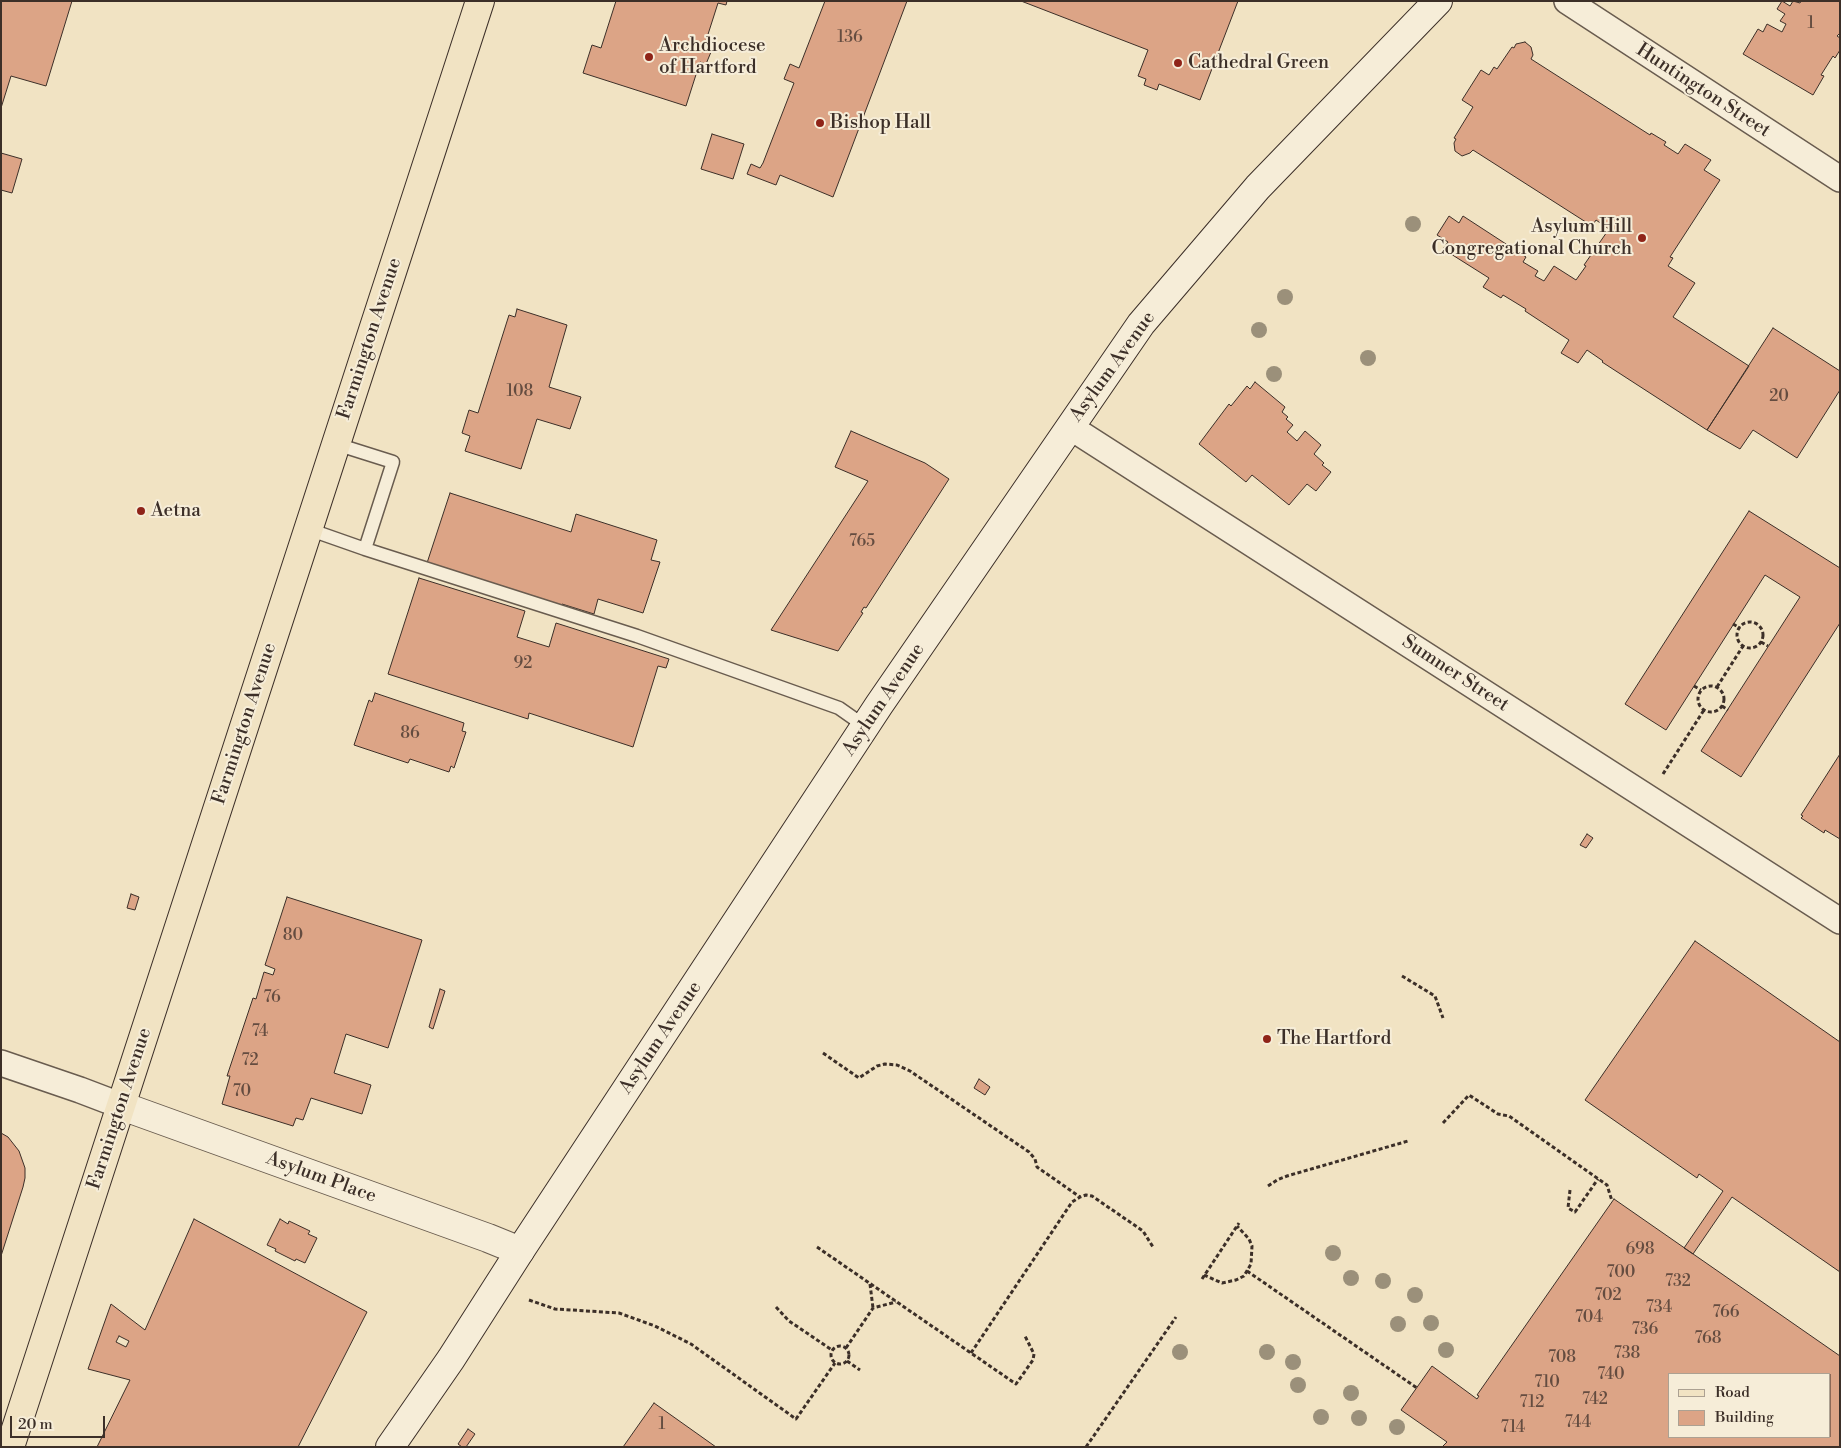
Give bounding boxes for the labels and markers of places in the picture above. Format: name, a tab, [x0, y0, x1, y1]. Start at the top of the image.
place label: Archdiocese of Hartford	[659, 35, 766, 79]
marker: Archdiocese of Hartford	[643, 51, 655, 63]
place label: Cathedral Green	[1188, 52, 1329, 74]
marker: Cathedral Green	[1172, 57, 1184, 69]
place label: Bishop Hall	[830, 112, 931, 134]
marker: Bishop Hall	[814, 117, 826, 129]
place label: Asylum Hill Congregational Church	[1431, 216, 1632, 260]
marker: Asylum Hill Congregational Church	[1636, 232, 1648, 244]
place label: Aetna	[151, 500, 201, 522]
marker: Aetna	[135, 505, 147, 517]
place label: The Hartford	[1277, 1028, 1391, 1050]
marker: The Hartford	[1261, 1033, 1273, 1045]

